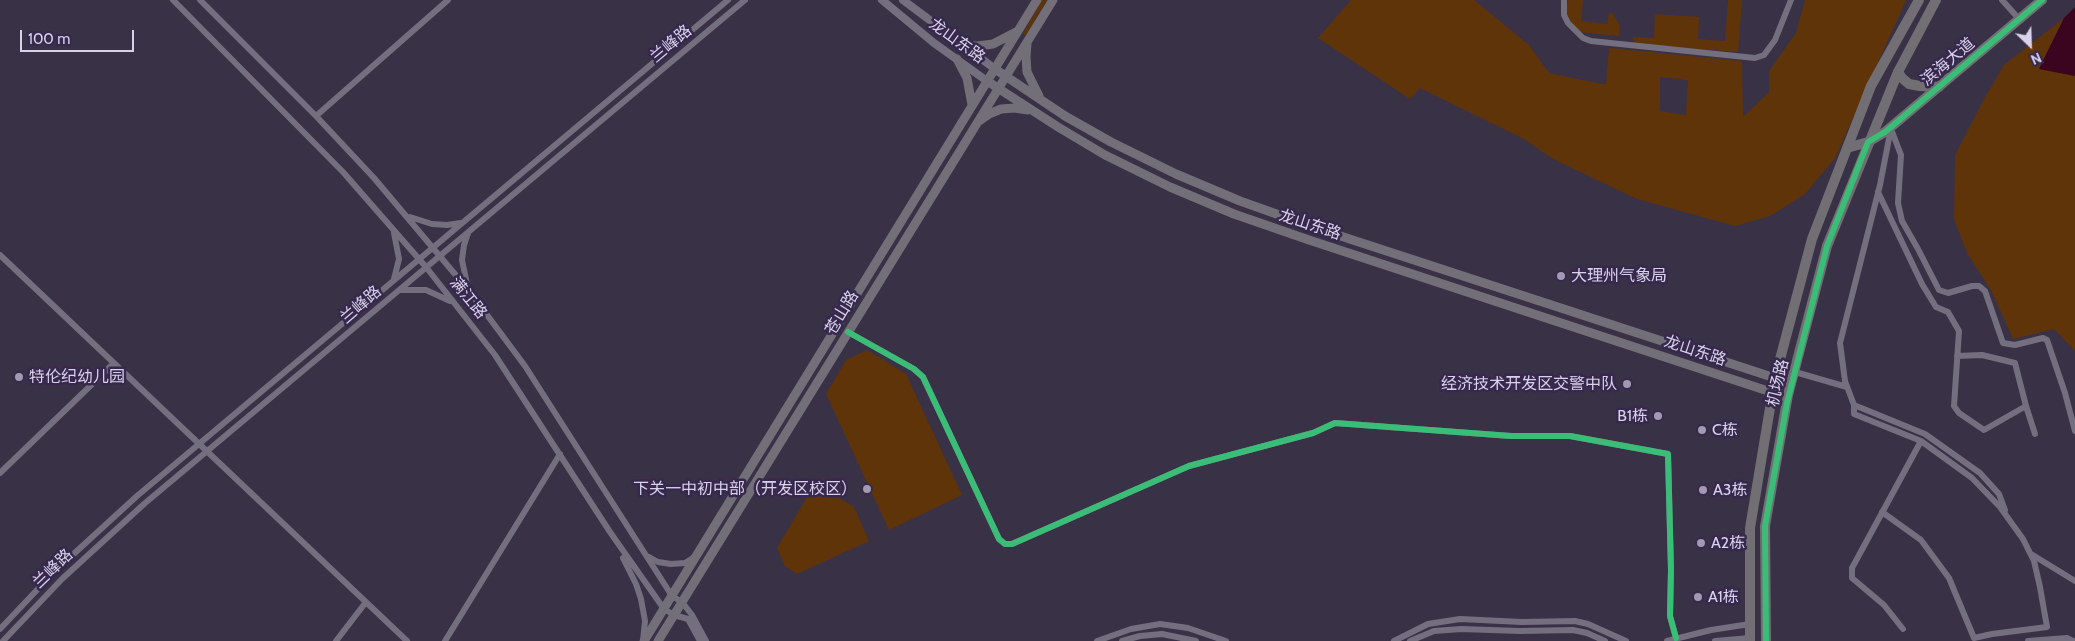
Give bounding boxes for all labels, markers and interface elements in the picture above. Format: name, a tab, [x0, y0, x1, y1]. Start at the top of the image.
street label: 龙山东路	[925, 14, 989, 68]
scale bar	[22, 20, 136, 52]
north arrow	[2005, 20, 2055, 70]
street label: 兰峰路	[646, 21, 696, 67]
text: 100 m	[28, 30, 70, 48]
street label: 滨海大道	[1917, 34, 1979, 90]
text: N	[2028, 48, 2044, 69]
street label: 龙山东路	[1277, 206, 1343, 244]
place label: 大理州气象局	[1571, 266, 1667, 286]
marker: 大理州气象局	[1555, 270, 1567, 282]
street label: 满江路	[445, 273, 491, 323]
street label: 兰峰路	[337, 282, 385, 328]
street label: 苍山路	[821, 287, 863, 339]
street label: 龙山东路	[1662, 332, 1728, 370]
street label: 机场路	[1763, 357, 1793, 409]
place label: 特伦纪幼儿园	[29, 367, 125, 387]
marker: 特伦纪幼儿园	[13, 371, 25, 383]
place label: 经济技术开发区交警中队	[1441, 374, 1617, 394]
marker: 经济技术开发区交警中队	[1621, 378, 1633, 390]
place label: B1栋	[1617, 406, 1648, 426]
marker: B1栋	[1652, 410, 1664, 422]
place label: C栋	[1712, 420, 1738, 440]
marker: C栋	[1696, 424, 1708, 436]
place label: 下关一中初中部（开发区校区）	[633, 479, 857, 499]
place label: A3栋	[1713, 480, 1748, 500]
marker: 下关一中初中部（开发区校区）	[861, 483, 873, 495]
marker: A3栋	[1697, 484, 1709, 496]
place label: A2栋	[1711, 533, 1745, 553]
marker: A2栋	[1695, 537, 1707, 549]
street label: 兰峰路	[29, 545, 77, 593]
place label: A1栋	[1708, 587, 1739, 607]
marker: A1栋	[1692, 591, 1704, 603]

